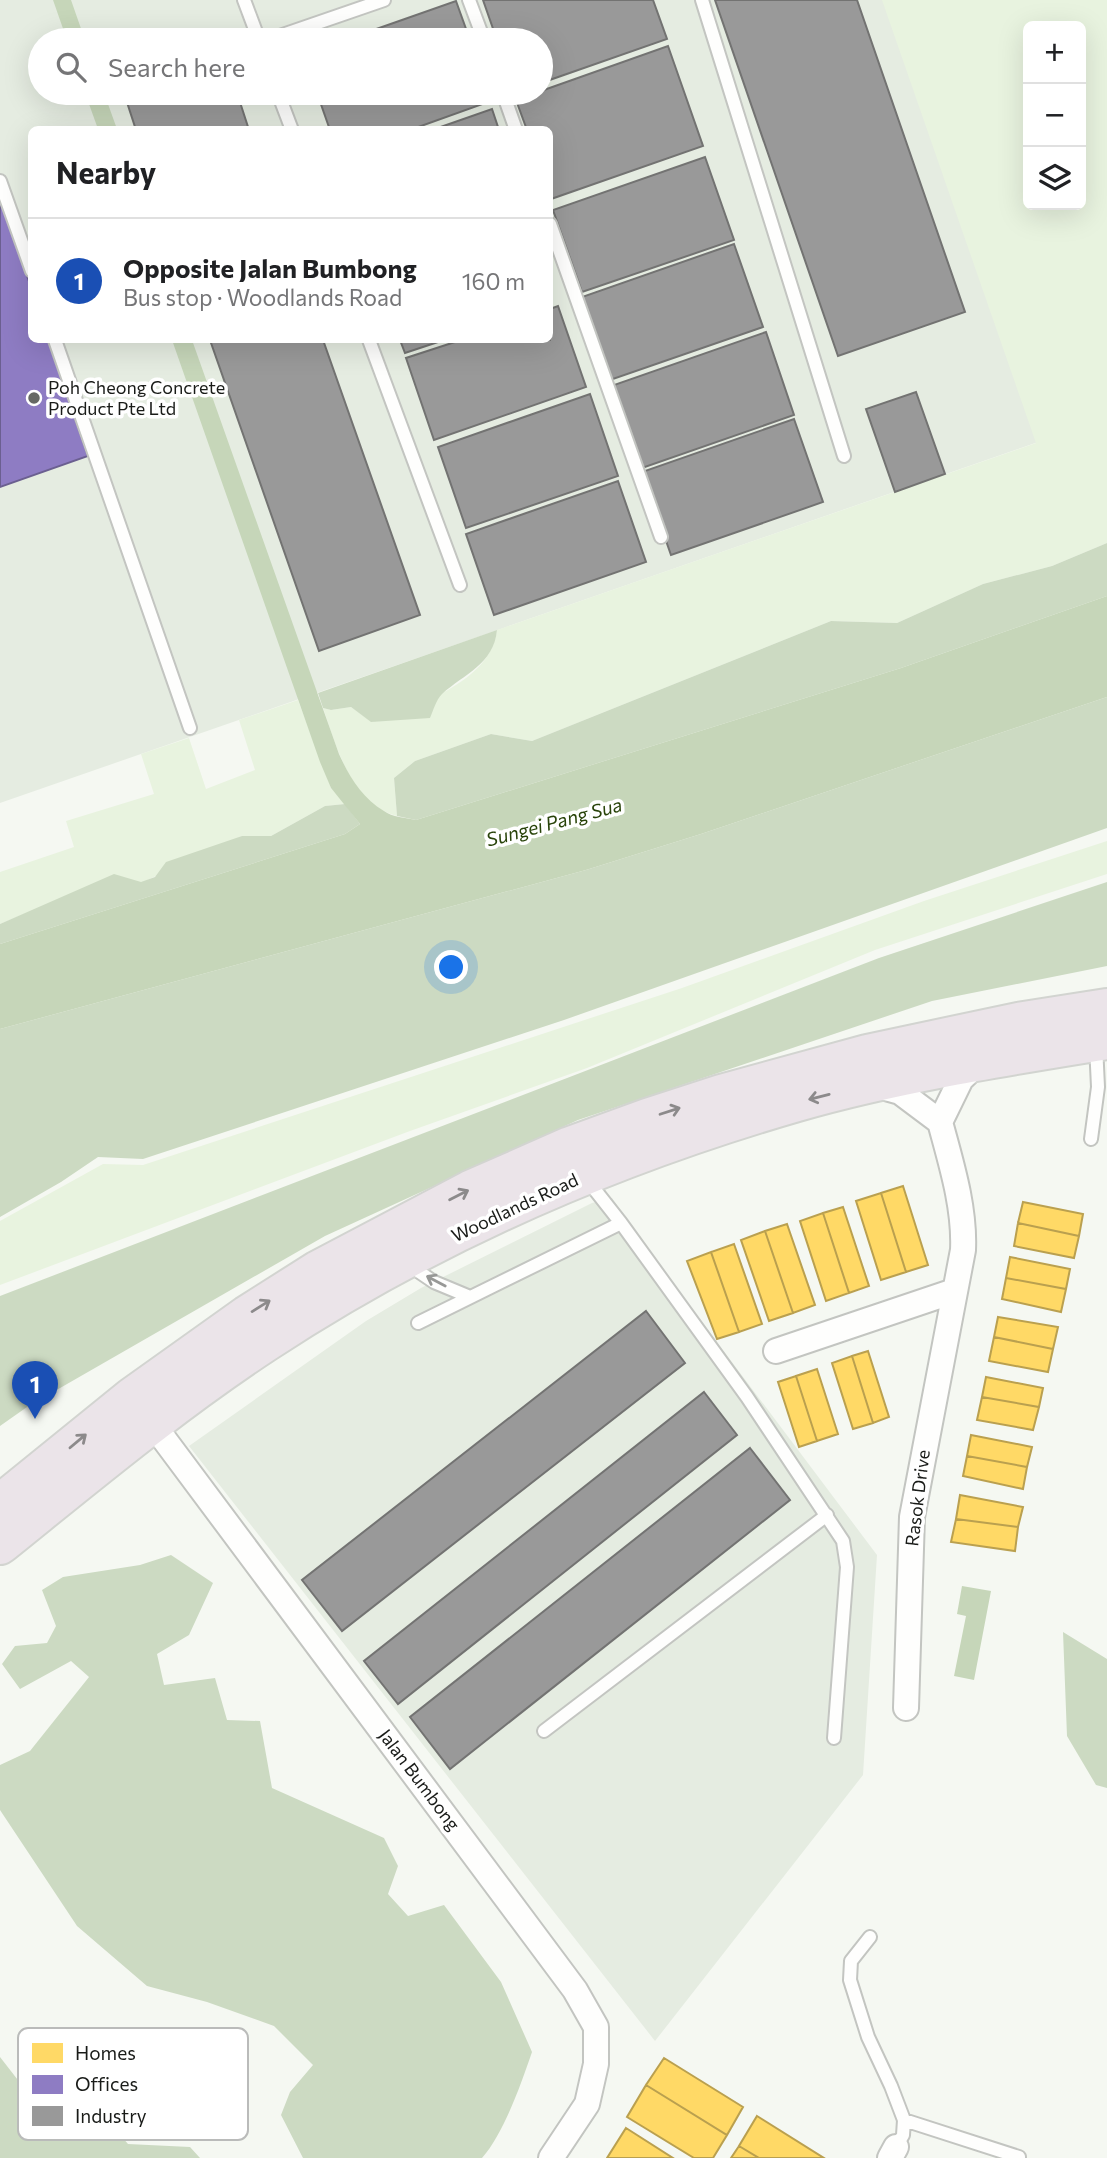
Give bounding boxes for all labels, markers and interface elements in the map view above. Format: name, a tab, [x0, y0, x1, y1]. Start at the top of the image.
map controls	[1023, 21, 1086, 210]
button: +	[1023, 21, 1086, 84]
search box	[28, 28, 553, 105]
icon: search	[52, 48, 90, 86]
text: Search here	[108, 51, 246, 82]
button: −	[1023, 84, 1086, 147]
button: layers	[1023, 147, 1086, 210]
text: Nearby	[56, 153, 156, 190]
text: Opposite Jalan Bumbong	[123, 252, 417, 283]
text: 1	[74, 267, 84, 295]
text: 160 m	[462, 267, 525, 295]
text: Bus stop · Woodlands Road	[123, 283, 402, 311]
place label: Poh Cheong Concrete Product Pte Ltd	[48, 376, 225, 419]
marker: Poh Cheong Concrete Product Pte Ltd	[26, 390, 42, 406]
water label: Sungei Pang Sua	[483, 792, 624, 851]
your location	[434, 950, 468, 984]
one-way arrow	[808, 1091, 831, 1104]
one-way arrow	[659, 1103, 681, 1116]
street label: Woodlands Road	[448, 1168, 581, 1246]
one-way arrow	[448, 1188, 469, 1202]
one-way arrow	[426, 1274, 446, 1288]
one-way arrow	[251, 1299, 270, 1314]
pin: 1	[12, 1361, 58, 1419]
one-way arrow	[69, 1434, 87, 1449]
street label: Rasok Drive	[900, 1448, 934, 1547]
street label: Jalan Bumbong	[375, 1724, 465, 1835]
legend	[18, 2028, 248, 2140]
text: Homes	[75, 2041, 136, 2064]
text: Offices	[75, 2072, 138, 2095]
text: Industry	[75, 2104, 147, 2127]

